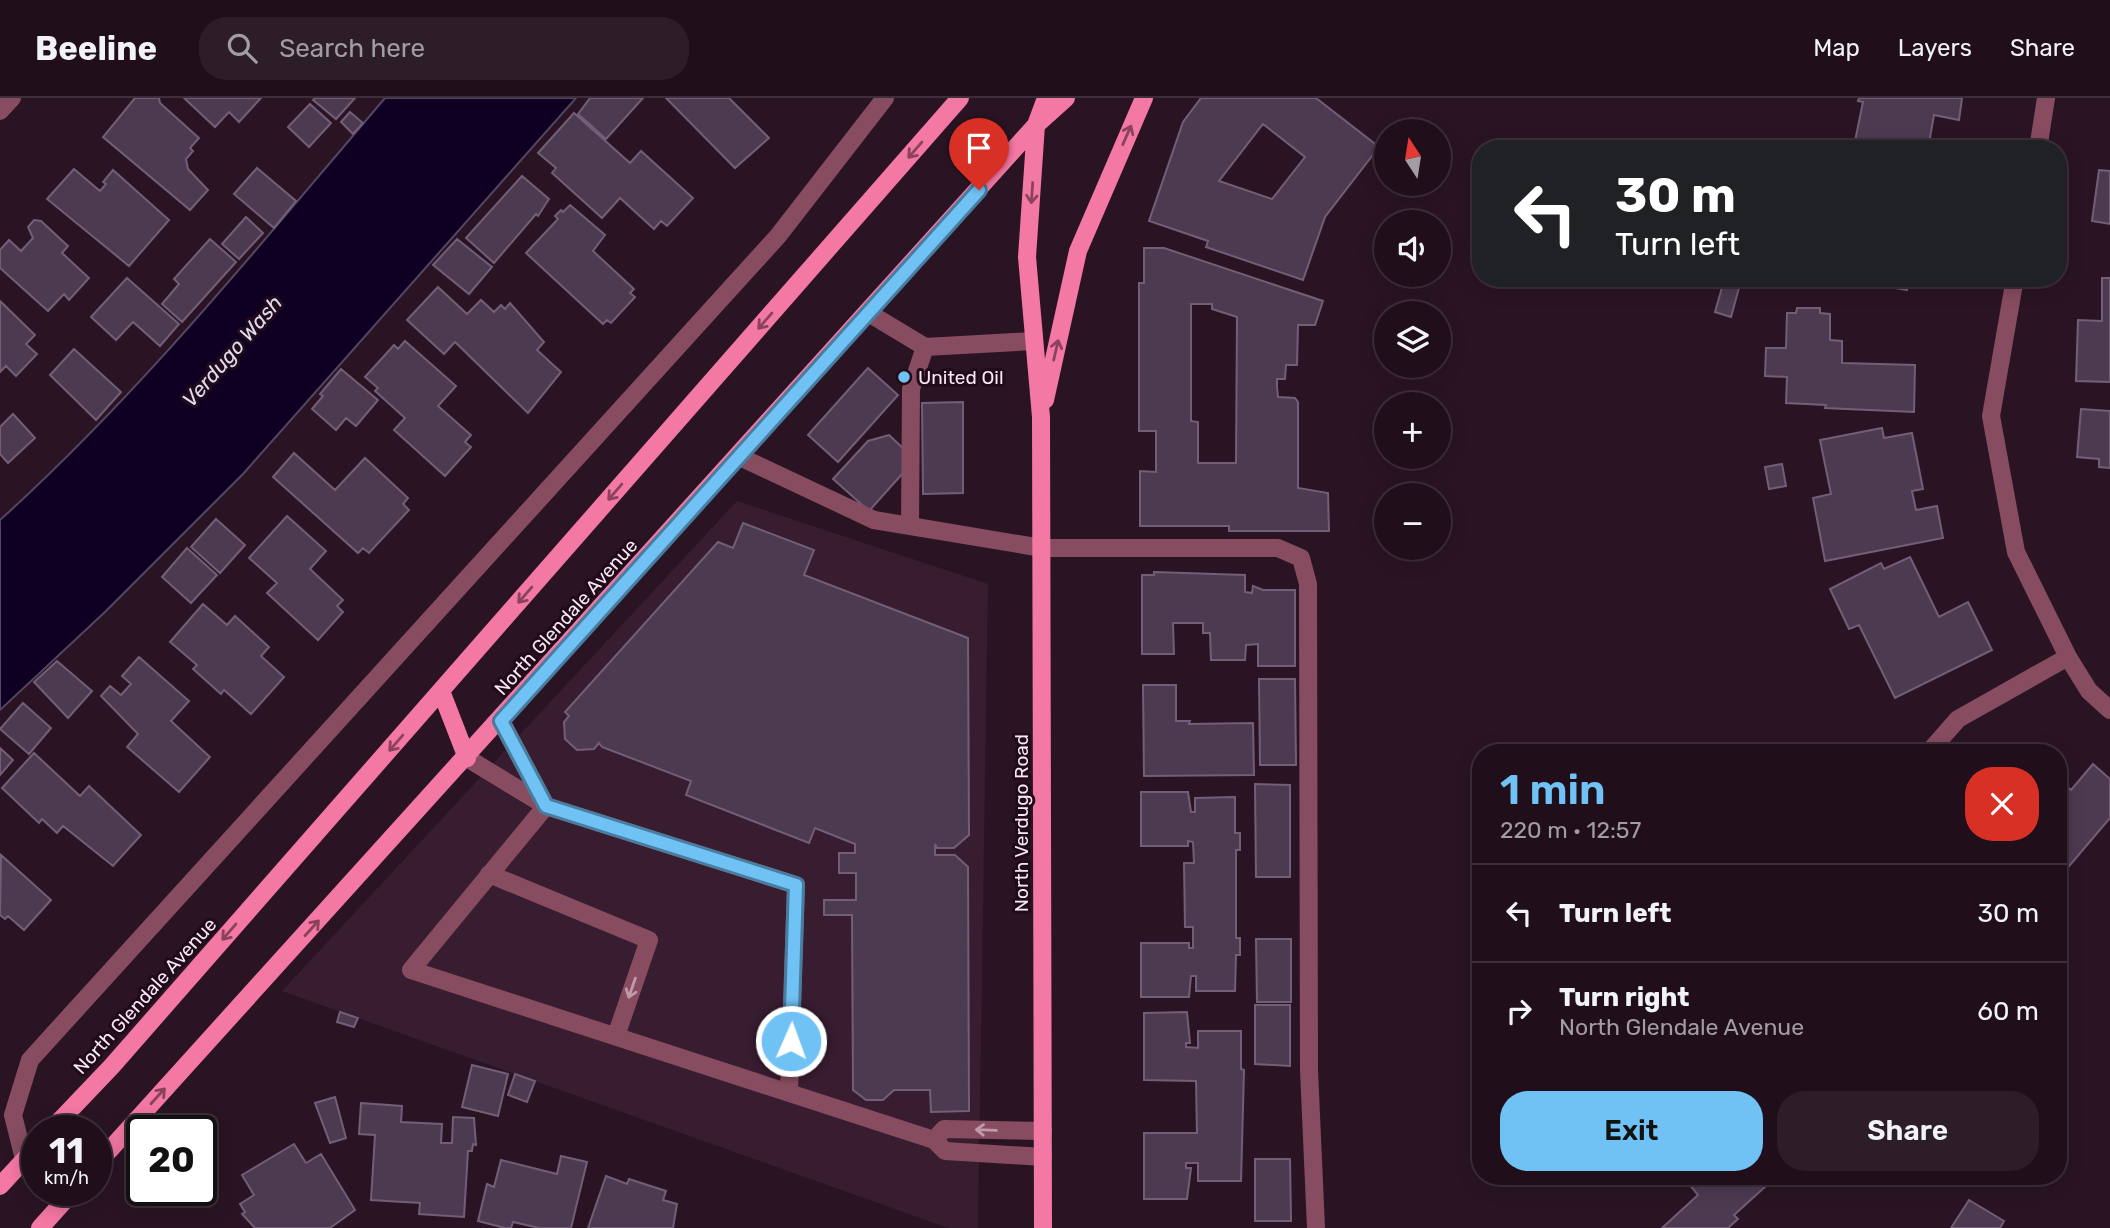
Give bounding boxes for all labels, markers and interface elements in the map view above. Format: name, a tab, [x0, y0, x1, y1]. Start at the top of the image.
search box	[199, 17, 689, 80]
text: Beeline	[35, 29, 157, 68]
icon: search	[223, 29, 261, 67]
text: Search here	[279, 33, 425, 64]
text: Map	[1813, 34, 1860, 62]
text: Layers	[1898, 34, 1972, 62]
text: Share	[2010, 34, 2075, 62]
pin	[949, 118, 1009, 190]
north arrow	[1374, 119, 1451, 196]
map controls	[1374, 119, 1451, 560]
one-way arrow	[1121, 125, 1134, 146]
icon: arrive	[960, 129, 998, 167]
one-way arrow	[907, 140, 923, 158]
text: 30 m	[1615, 166, 1736, 224]
icon: left	[1500, 168, 1591, 259]
one-way arrow	[1025, 182, 1038, 205]
button: sound	[1374, 210, 1451, 287]
text: Turn left	[1615, 225, 1740, 263]
water label: Verdugo Wash	[177, 290, 287, 412]
button: layers	[1374, 301, 1451, 378]
one-way arrow	[757, 311, 773, 329]
one-way arrow	[1050, 339, 1063, 362]
place label: United Oil	[918, 366, 1004, 389]
marker: United Oil	[896, 369, 912, 385]
button: +	[1374, 392, 1451, 469]
one-way arrow	[607, 482, 623, 500]
button: −	[1374, 483, 1451, 560]
street label: North Glendale Avenue	[490, 534, 642, 700]
one-way arrow	[517, 586, 533, 604]
one-way arrow	[388, 733, 404, 751]
street label: North Verdugo Road	[1010, 734, 1033, 912]
text: 1 min	[1500, 765, 1606, 815]
button: close	[1965, 767, 2039, 841]
text: 220 m · 12:57	[1500, 816, 1641, 844]
icon: left	[1500, 894, 1538, 932]
text: Turn left	[1559, 898, 1671, 929]
text: 30 m	[1977, 898, 2039, 929]
street label: North Glendale Avenue	[69, 913, 221, 1079]
one-way arrow	[303, 920, 320, 937]
one-way arrow	[221, 923, 238, 940]
one-way arrow	[625, 977, 638, 999]
text: Turn right	[1559, 982, 1689, 1013]
icon: right	[1500, 992, 1538, 1030]
text: 60 m	[1977, 996, 2039, 1027]
position arrow	[754, 1004, 828, 1078]
text: North Glendale Avenue	[1559, 1013, 1804, 1041]
one-way arrow	[150, 1087, 166, 1105]
button: Exit	[1500, 1091, 1763, 1171]
button: Share	[1777, 1091, 2039, 1171]
speed limit sign: 20	[126, 1115, 217, 1206]
one-way arrow	[975, 1123, 998, 1136]
text: 11	[49, 1130, 84, 1172]
text: km/h	[44, 1167, 89, 1189]

